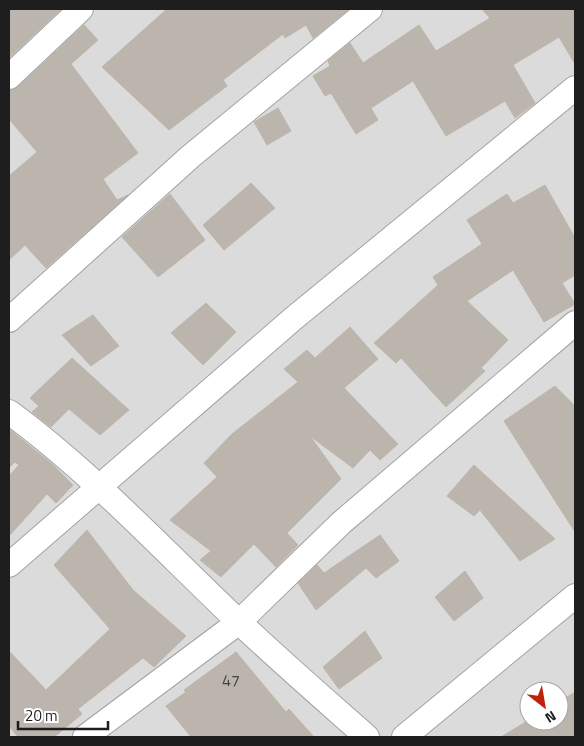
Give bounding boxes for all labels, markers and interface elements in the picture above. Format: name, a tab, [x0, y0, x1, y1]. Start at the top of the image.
house number: 47	[222, 668, 240, 692]
north arrow	[519, 681, 569, 731]
scale bar	[18, 698, 108, 730]
text: 20 m	[25, 704, 58, 727]
text: N	[541, 706, 561, 729]

